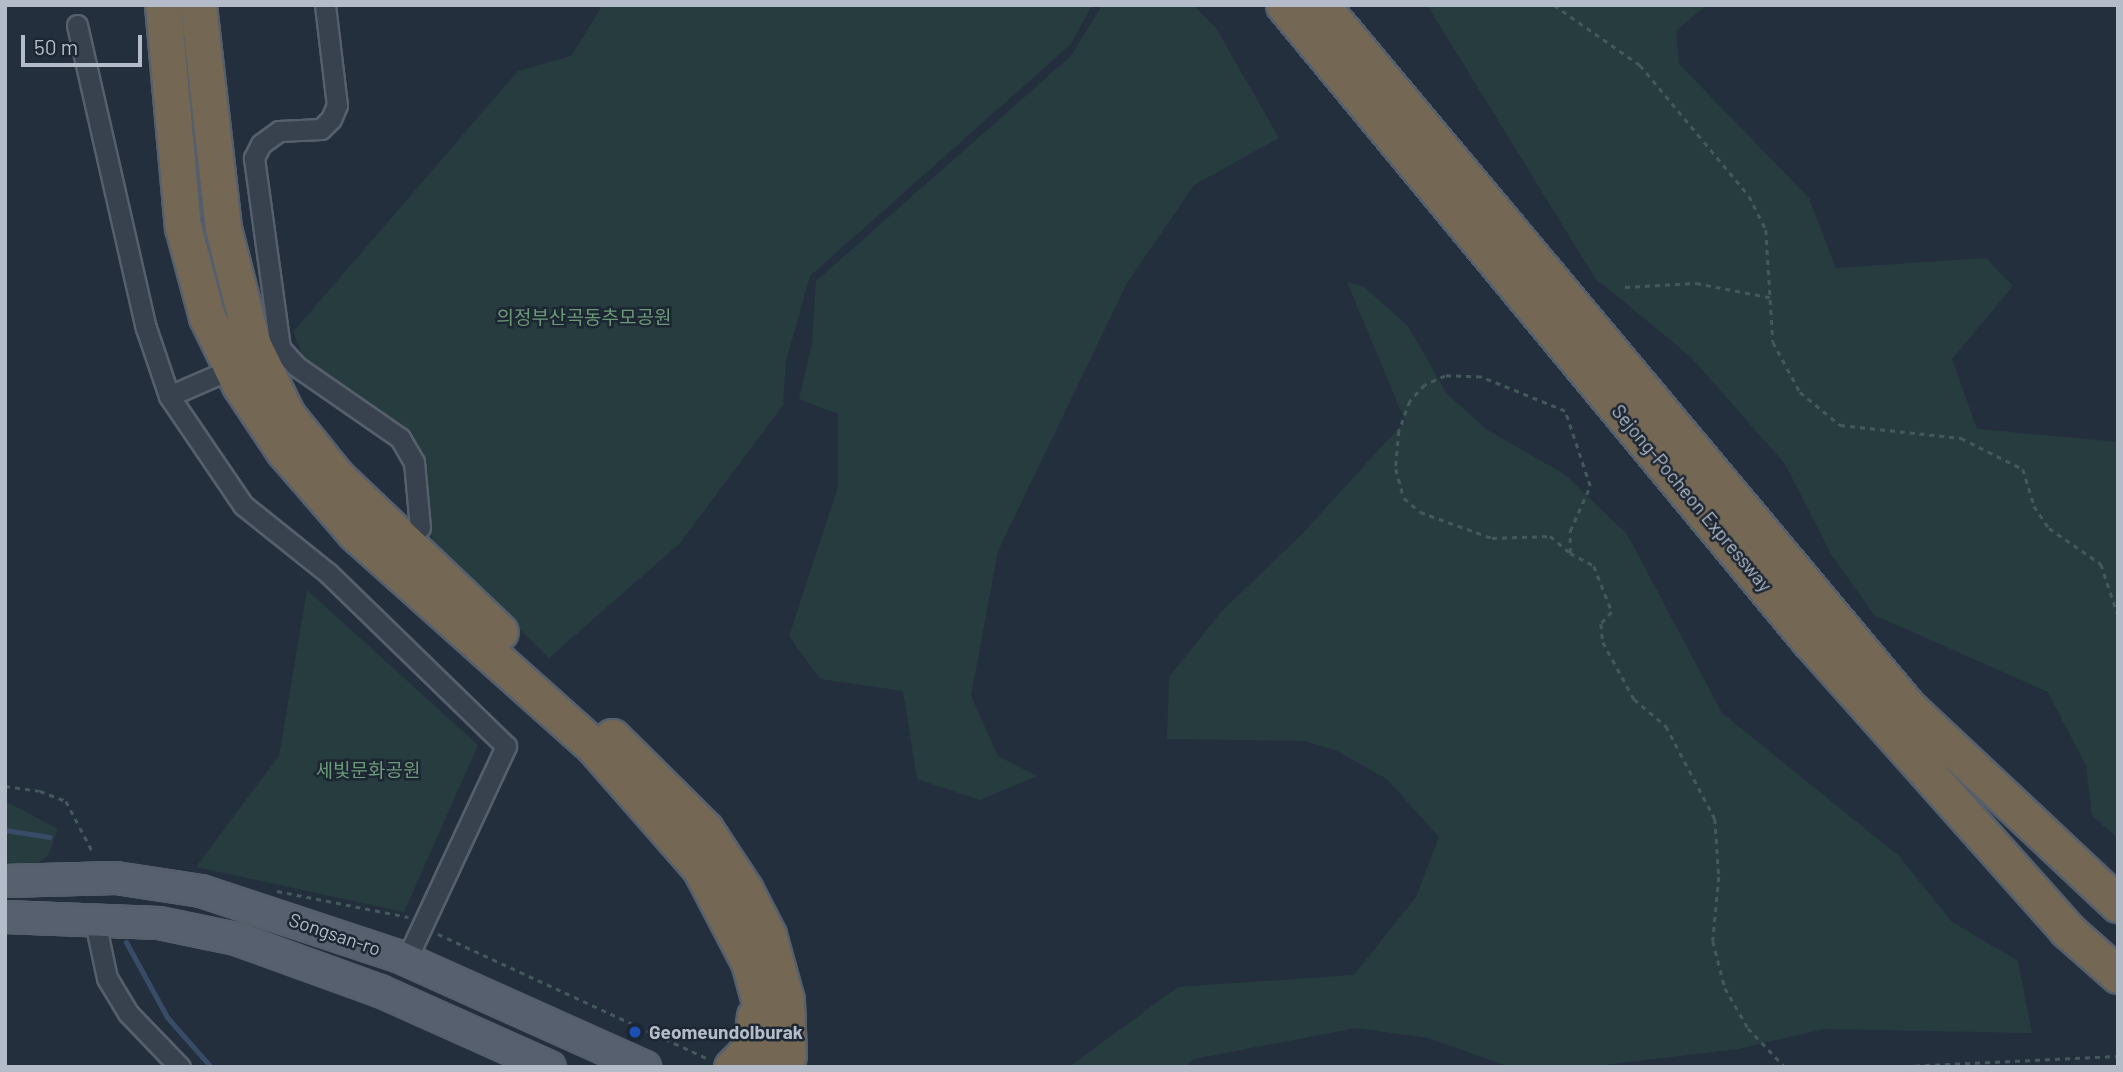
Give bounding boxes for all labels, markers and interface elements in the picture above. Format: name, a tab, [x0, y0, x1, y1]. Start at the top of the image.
scale bar	[24, 21, 145, 65]
text: 50 m	[34, 34, 78, 59]
park label: 의정부산곡동추모공원	[497, 306, 671, 328]
street label: Sejong-Pocheon Expressway	[1607, 400, 1777, 596]
park label: 세빛문화공원	[316, 759, 420, 781]
street label: Songsan-ro	[286, 908, 384, 960]
place label: Geomeundolburak	[649, 1021, 803, 1043]
marker: Geomeundolburak	[627, 1024, 643, 1040]

